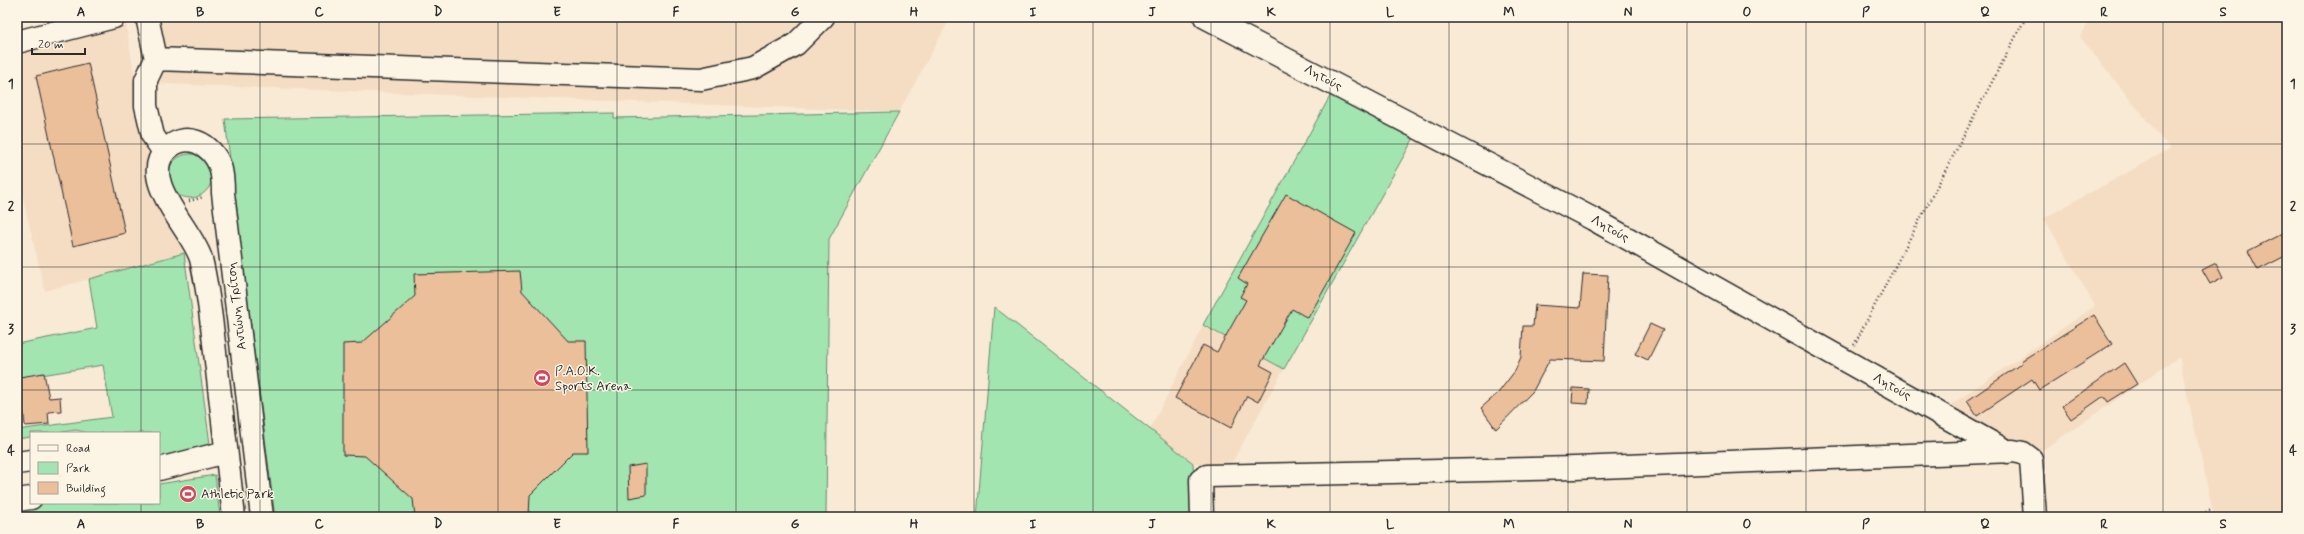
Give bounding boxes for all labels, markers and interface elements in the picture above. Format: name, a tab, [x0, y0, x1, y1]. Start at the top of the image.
text: A	[77, 4, 85, 21]
text: B	[196, 4, 205, 21]
text: C	[314, 4, 324, 21]
text: D	[434, 4, 443, 21]
text: E	[553, 4, 561, 21]
text: F	[673, 4, 680, 21]
text: G	[791, 4, 800, 21]
text: H	[910, 4, 919, 21]
text: I	[1030, 4, 1037, 21]
text: J	[1148, 4, 1156, 21]
text: K	[1266, 4, 1276, 21]
text: L	[1386, 4, 1395, 21]
text: M	[1503, 4, 1515, 21]
text: N	[1624, 4, 1633, 21]
text: O	[1743, 4, 1752, 21]
text: P	[1862, 4, 1870, 21]
text: Q	[1980, 4, 1990, 21]
text: R	[2100, 4, 2108, 21]
text: S	[2219, 4, 2227, 21]
scale bar	[32, 30, 85, 56]
text: 20 m	[38, 37, 64, 53]
street label: Λητούς	[1301, 61, 1345, 95]
text: 1	[8, 76, 14, 93]
text: 1	[2290, 76, 2296, 93]
text: 2	[8, 198, 15, 215]
text: 2	[2290, 198, 2297, 215]
street label: Λητούς	[1588, 212, 1632, 247]
street label: Αντώνη Τρίτση	[223, 261, 251, 351]
text: 3	[8, 321, 14, 338]
text: 3	[2290, 321, 2296, 338]
place label: P.A.O.K. Sports Arena	[555, 363, 631, 395]
sports icon: P.A.O.K. Sports Arena	[532, 368, 552, 388]
street label: Λητούς	[1870, 370, 1914, 405]
legend	[30, 432, 160, 504]
text: Road	[66, 441, 90, 457]
text: 4	[7, 443, 15, 460]
text: 4	[2289, 443, 2297, 460]
text: Park	[66, 461, 90, 477]
text: Building	[66, 481, 106, 498]
sports icon: Athletic Park	[178, 484, 198, 504]
place label: Athletic Park	[201, 486, 274, 503]
text: A	[77, 516, 85, 533]
text: B	[196, 516, 205, 533]
text: C	[314, 516, 324, 533]
text: D	[434, 516, 443, 533]
text: E	[553, 516, 561, 533]
text: F	[673, 516, 680, 533]
text: G	[791, 516, 800, 533]
text: H	[910, 516, 919, 533]
text: I	[1030, 516, 1037, 533]
text: J	[1148, 516, 1156, 533]
text: K	[1266, 516, 1276, 533]
text: L	[1386, 516, 1395, 533]
text: M	[1503, 516, 1515, 533]
text: N	[1624, 516, 1633, 533]
text: O	[1743, 516, 1752, 533]
text: P	[1862, 516, 1870, 533]
text: Q	[1980, 516, 1990, 533]
text: R	[2100, 516, 2108, 533]
text: S	[2219, 516, 2227, 533]

